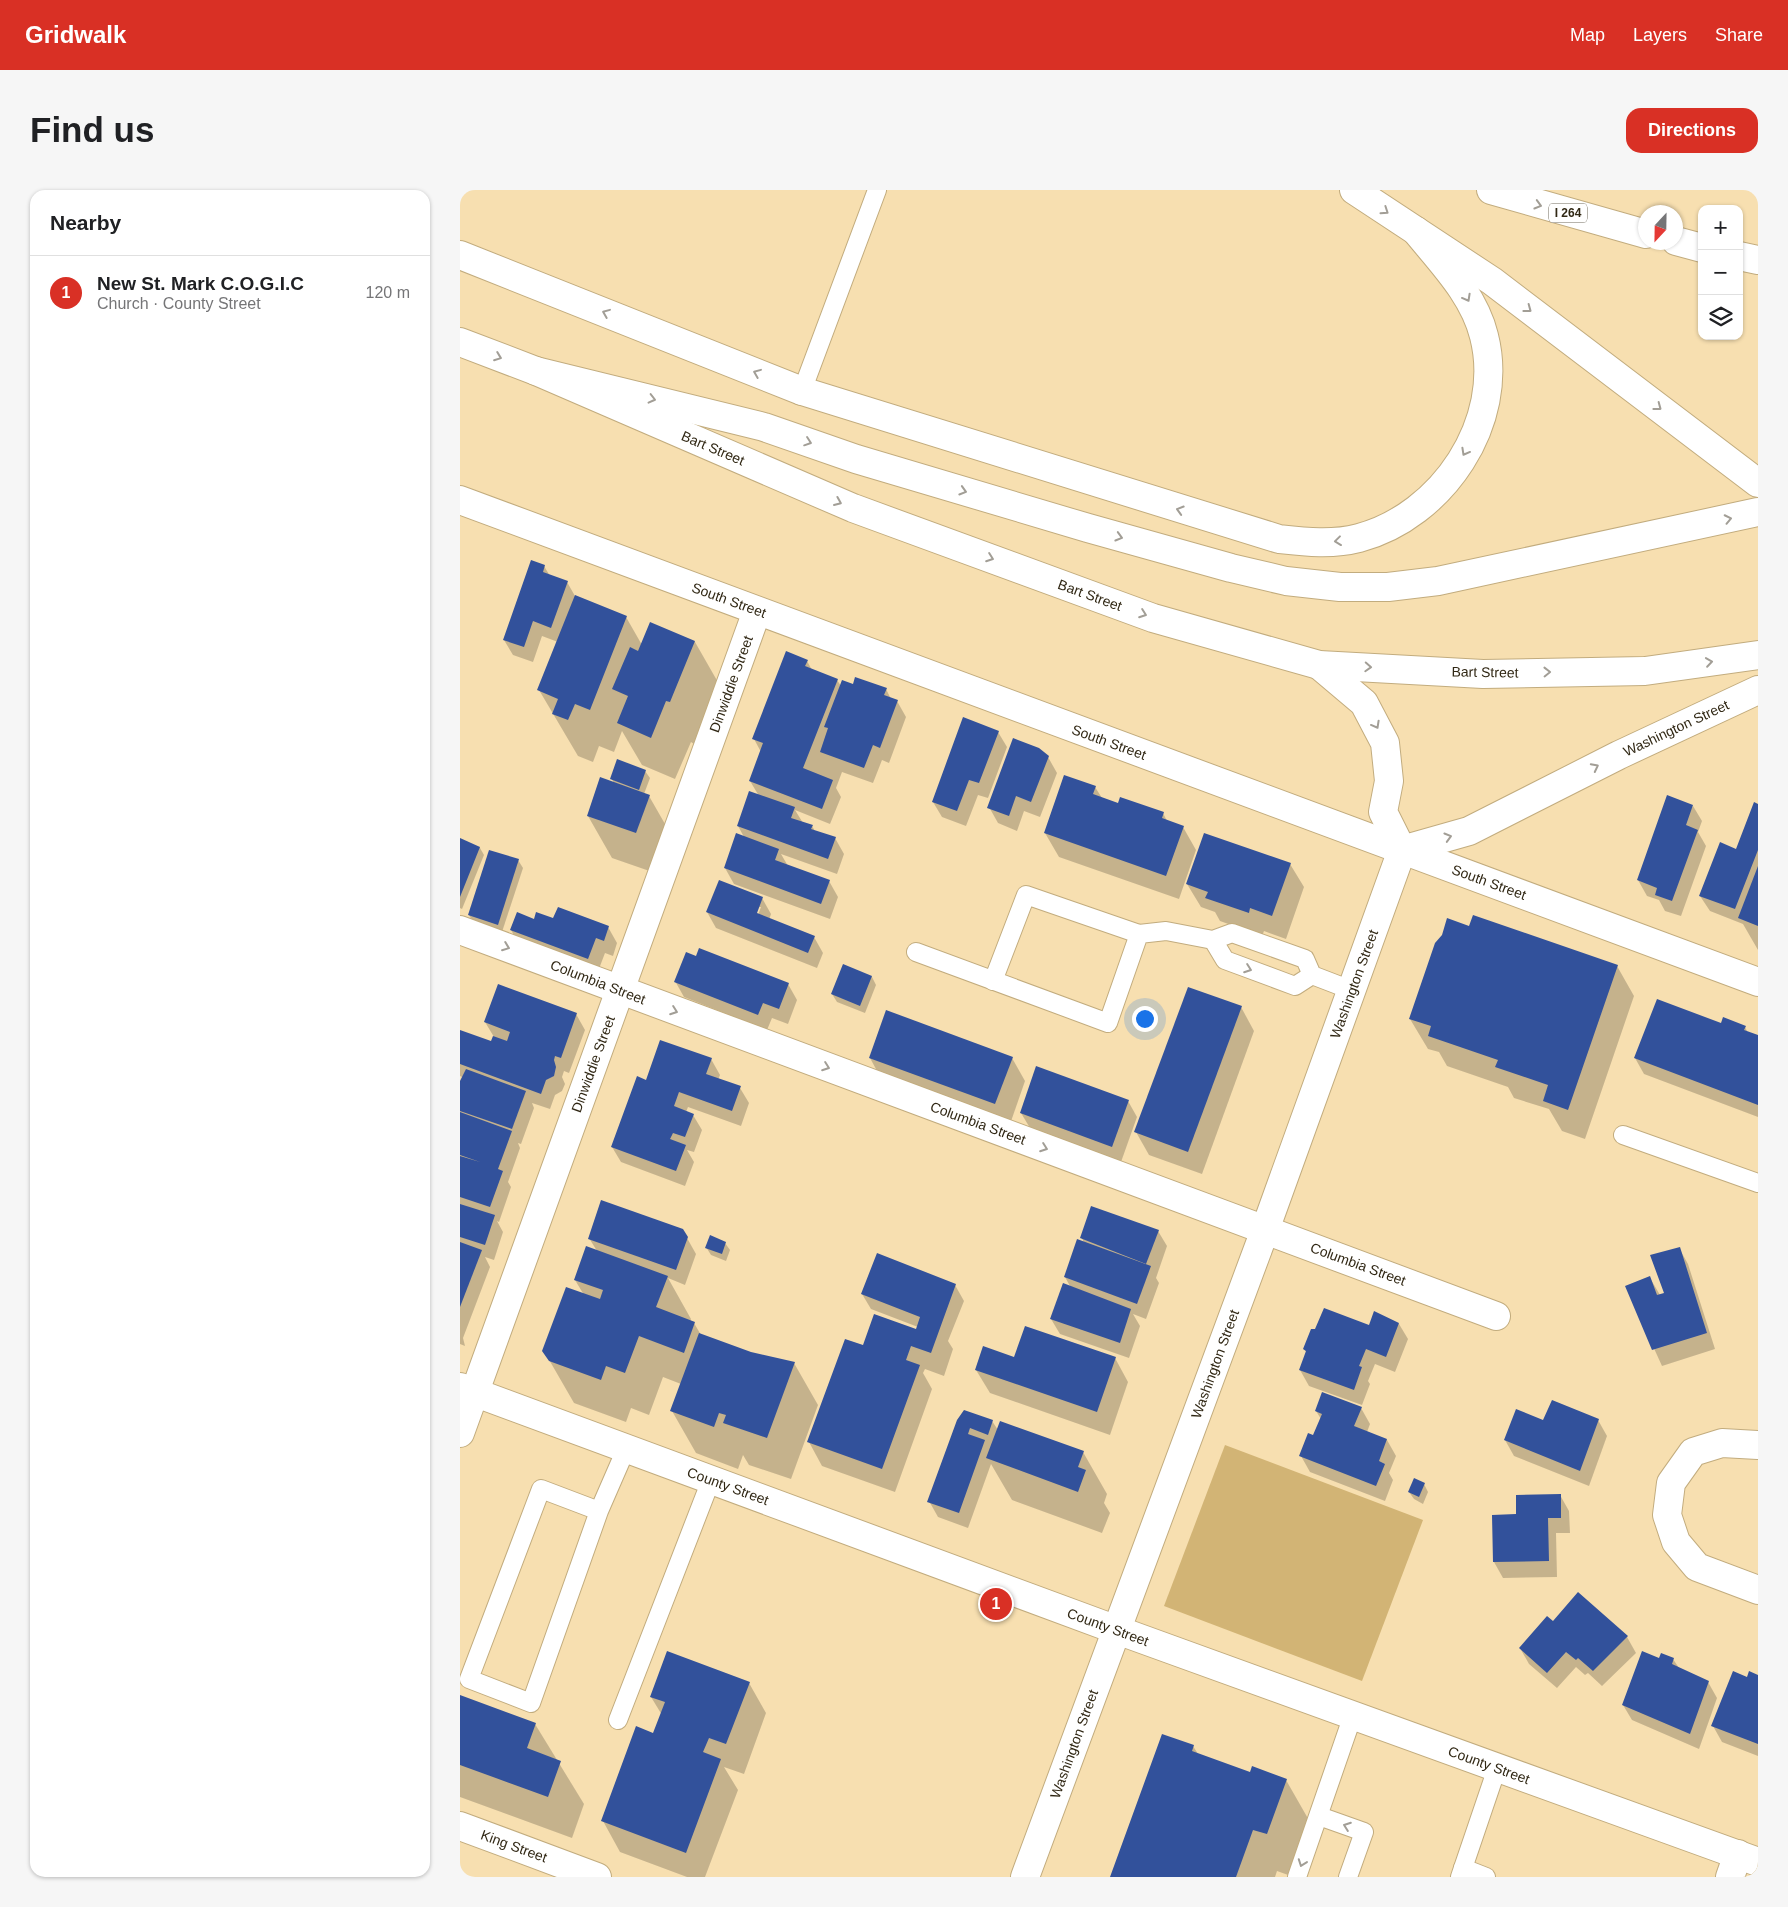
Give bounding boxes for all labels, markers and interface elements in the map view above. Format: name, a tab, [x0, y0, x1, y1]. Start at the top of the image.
text: Gridwalk	[25, 21, 126, 48]
text: Map	[1570, 25, 1605, 45]
text: Layers	[1633, 25, 1687, 45]
text: Share	[1715, 25, 1763, 45]
button: Directions	[1626, 108, 1758, 153]
text: Find us	[30, 110, 154, 149]
one-way arrow	[1533, 199, 1541, 209]
road number: I 264	[1549, 203, 1587, 222]
one-way arrow	[1380, 204, 1389, 214]
north arrow	[1638, 205, 1683, 250]
map controls	[1698, 205, 1743, 340]
button: +	[1698, 205, 1743, 250]
text: Nearby	[50, 211, 121, 234]
button: −	[1698, 250, 1743, 295]
text: New St. Mark C.O.G.I.C	[97, 273, 304, 294]
text: 1	[62, 284, 70, 301]
text: 120 m	[366, 284, 410, 301]
one-way arrow	[1461, 292, 1471, 301]
text: Church · County Street	[97, 295, 261, 312]
button: layers	[1698, 295, 1743, 340]
one-way arrow	[1522, 303, 1531, 311]
one-way arrow	[602, 309, 611, 319]
one-way arrow	[493, 351, 502, 361]
one-way arrow	[753, 369, 762, 379]
one-way arrow	[647, 393, 656, 404]
one-way arrow	[1652, 401, 1662, 410]
street label: Bart Street	[679, 428, 747, 468]
one-way arrow	[803, 436, 812, 446]
one-way arrow	[1462, 447, 1472, 456]
one-way arrow	[959, 485, 967, 495]
one-way arrow	[833, 495, 842, 506]
one-way arrow	[1177, 505, 1185, 515]
one-way arrow	[1723, 514, 1732, 525]
one-way arrow	[1115, 531, 1123, 542]
one-way arrow	[1334, 535, 1342, 546]
one-way arrow	[985, 552, 994, 562]
street label: Bart Street	[1056, 576, 1124, 614]
street label: South Street	[690, 579, 768, 621]
one-way arrow	[1138, 608, 1147, 618]
street label: Dinwiddie Street	[706, 633, 756, 735]
one-way arrow	[1705, 657, 1714, 667]
one-way arrow	[1364, 662, 1372, 673]
street label: Bart Street	[1451, 663, 1519, 681]
one-way arrow	[1544, 667, 1552, 678]
street label: Washington Street	[1621, 696, 1731, 759]
one-way arrow	[1369, 720, 1379, 729]
street label: South Street	[1070, 721, 1148, 763]
one-way arrow	[1589, 763, 1598, 773]
one-way arrow	[1444, 832, 1453, 843]
street label: South Street	[1450, 861, 1528, 903]
street label: Washington Street	[1327, 927, 1381, 1041]
one-way arrow	[501, 941, 509, 951]
street label: Columbia Street	[548, 957, 648, 1007]
one-way arrow	[1243, 963, 1252, 973]
one-way arrow	[669, 1005, 678, 1015]
your location	[1132, 1006, 1158, 1032]
street label: Dinwiddie Street	[568, 1013, 618, 1115]
one-way arrow	[822, 1061, 830, 1071]
street label: Columbia Street	[928, 1098, 1028, 1148]
one-way arrow	[1040, 1142, 1048, 1152]
street label: Columbia Street	[1308, 1239, 1408, 1289]
street label: Washington Street	[1188, 1307, 1242, 1421]
street label: County Street	[685, 1464, 771, 1508]
pin: 1	[980, 1585, 1012, 1623]
street label: County Street	[1065, 1605, 1151, 1649]
street label: Washington Street	[1047, 1687, 1101, 1801]
street label: County Street	[1446, 1743, 1532, 1787]
one-way arrow	[1344, 1822, 1352, 1832]
street label: King Street	[479, 1827, 549, 1865]
one-way arrow	[1298, 1858, 1308, 1867]

